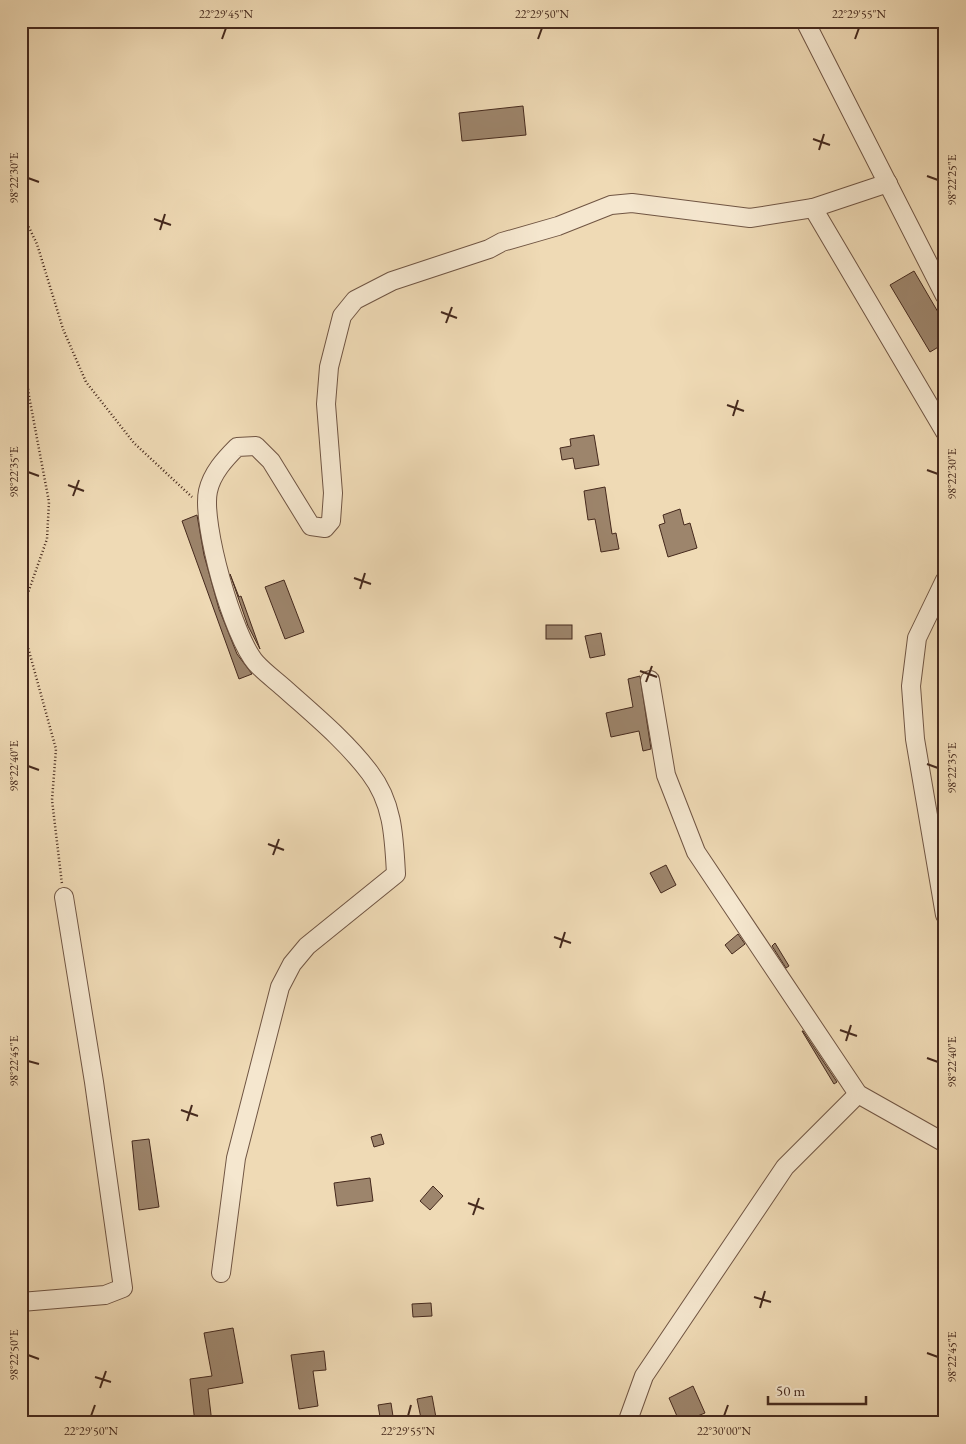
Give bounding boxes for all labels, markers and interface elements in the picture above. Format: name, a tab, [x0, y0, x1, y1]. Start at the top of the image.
text: 22°29'45"N	[199, 6, 253, 22]
text: 22°29'50"N	[515, 6, 569, 22]
text: 22°29'55"N	[832, 6, 886, 22]
text: 98°22'30"E	[6, 152, 22, 204]
text: 98°22'25"E	[944, 154, 960, 206]
text: 98°22'35"E	[6, 446, 22, 498]
text: 98°22'30"E	[944, 448, 960, 500]
text: 98°22'40"E	[6, 740, 22, 792]
text: 98°22'35"E	[944, 742, 960, 794]
text: 98°22'45"E	[6, 1035, 22, 1087]
text: 98°22'40"E	[944, 1036, 960, 1088]
text: 98°22'50"E	[6, 1329, 22, 1381]
text: 98°22'45"E	[944, 1331, 960, 1383]
scale bar	[768, 1374, 866, 1406]
text: 50 m	[776, 1381, 805, 1400]
text: 22°29'50"N	[64, 1423, 118, 1439]
text: 22°29'55"N	[381, 1423, 435, 1439]
text: 22°30'00"N	[697, 1423, 751, 1439]

